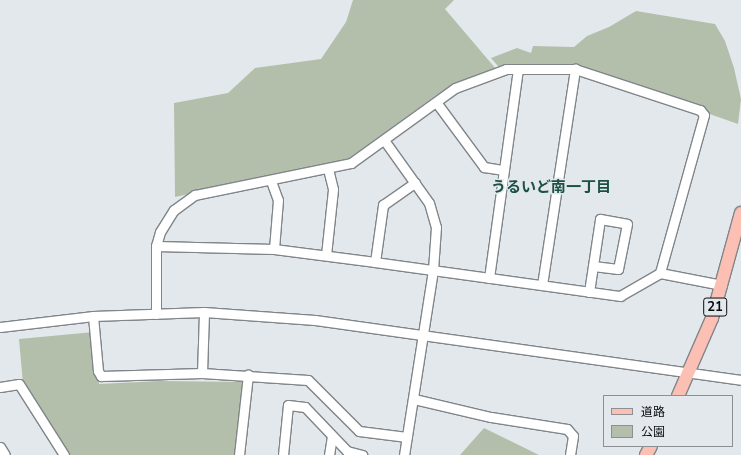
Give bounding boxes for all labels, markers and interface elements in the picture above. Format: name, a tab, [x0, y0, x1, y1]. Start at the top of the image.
district label: うるいど南一丁目	[491, 179, 611, 197]
road number: 21	[703, 296, 727, 318]
legend	[603, 395, 733, 447]
text: 道路	[641, 404, 665, 420]
text: 公園	[641, 424, 665, 440]

